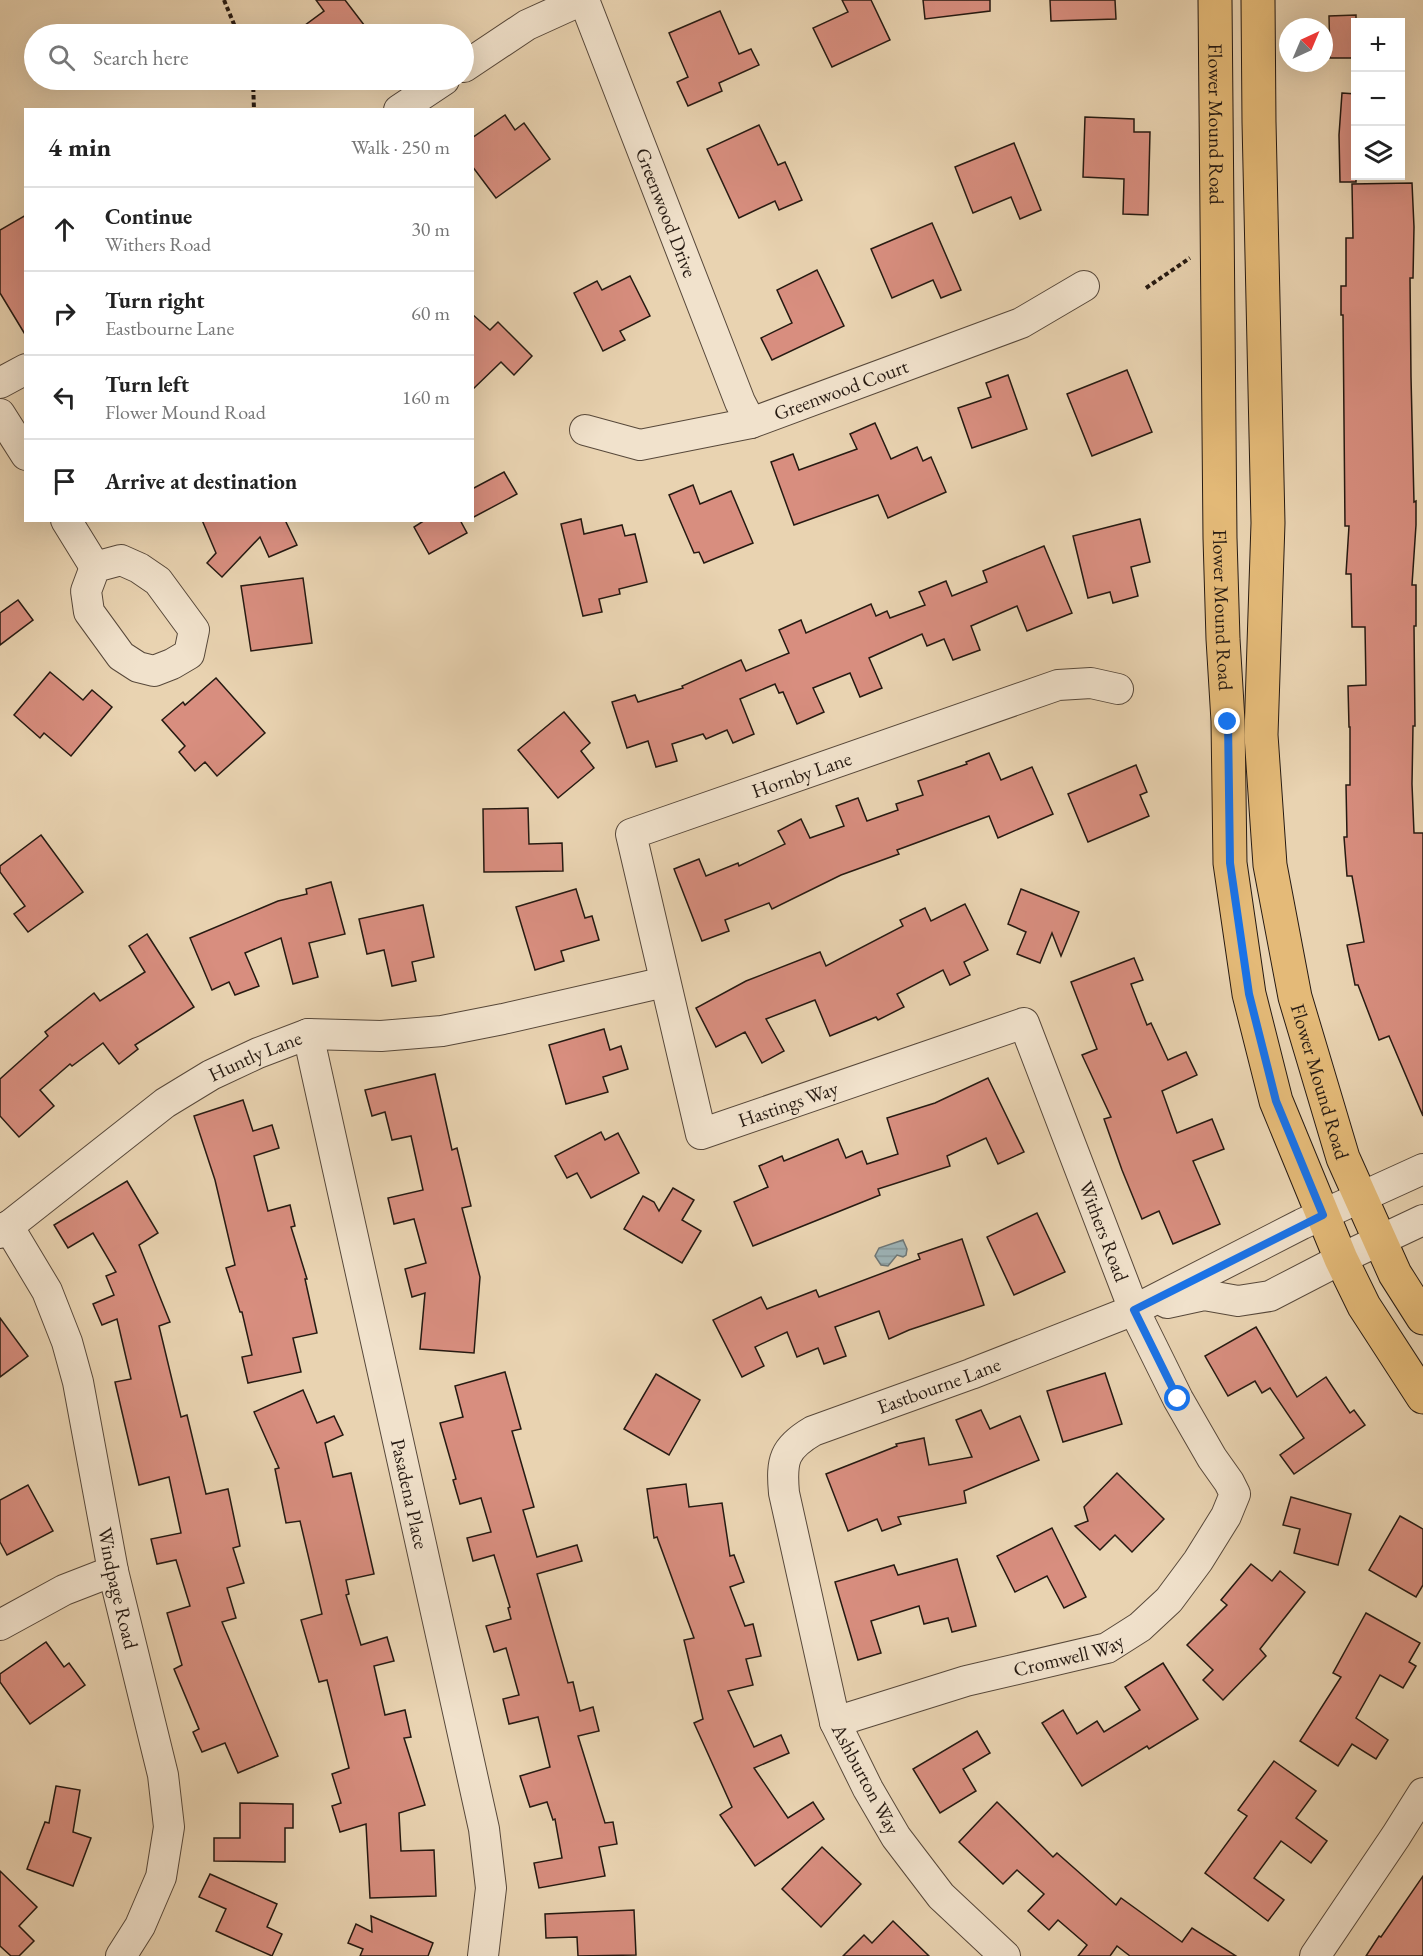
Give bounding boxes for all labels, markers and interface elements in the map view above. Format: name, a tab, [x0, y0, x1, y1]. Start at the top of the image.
north arrow	[1279, 18, 1333, 72]
map controls	[1351, 18, 1405, 180]
button: +	[1351, 18, 1405, 72]
search box	[24, 24, 474, 90]
icon: search	[45, 41, 78, 74]
text: Search here	[93, 43, 188, 72]
street label: Flower Mound Road	[1202, 43, 1230, 205]
button: −	[1351, 72, 1405, 126]
button: layers	[1351, 126, 1405, 180]
text: 4 min	[48, 130, 111, 164]
text: Walk · 250 m	[351, 134, 450, 160]
street label: Greenwood Drive	[630, 144, 703, 281]
text: Continue	[105, 202, 192, 231]
icon: ahead	[48, 213, 81, 246]
text: 30 m	[411, 216, 450, 242]
text: Withers Road	[105, 231, 211, 257]
text: Turn right	[105, 286, 204, 315]
icon: right	[48, 297, 81, 330]
text: 60 m	[411, 300, 450, 326]
text: Eastbourne Lane	[105, 315, 234, 341]
street label: Greenwood Court	[770, 353, 912, 426]
text: Turn left	[105, 370, 189, 399]
icon: left	[48, 381, 81, 414]
text: 160 m	[402, 384, 450, 410]
text: Flower Mound Road	[105, 399, 266, 425]
icon: arrive	[48, 465, 81, 498]
text: Arrive at destination	[105, 467, 297, 496]
street label: Flower Mound Road	[1207, 529, 1239, 692]
route end	[1214, 708, 1240, 734]
street label: Hornby Lane	[748, 745, 855, 804]
street label: Flower Mound Road	[1285, 1001, 1356, 1163]
street label: Huntly Lane	[204, 1025, 306, 1087]
street label: Hastings Way	[734, 1075, 842, 1133]
street label: Withers Road	[1073, 1177, 1135, 1286]
street label: Eastbourne Lane	[874, 1351, 1004, 1420]
route start	[1164, 1385, 1190, 1411]
street label: Pasadena Place	[385, 1436, 435, 1552]
street label: Windpage Road	[92, 1525, 145, 1652]
street label: Cromwell Way	[1011, 1627, 1129, 1682]
street label: Ashburton Way	[825, 1718, 906, 1839]

